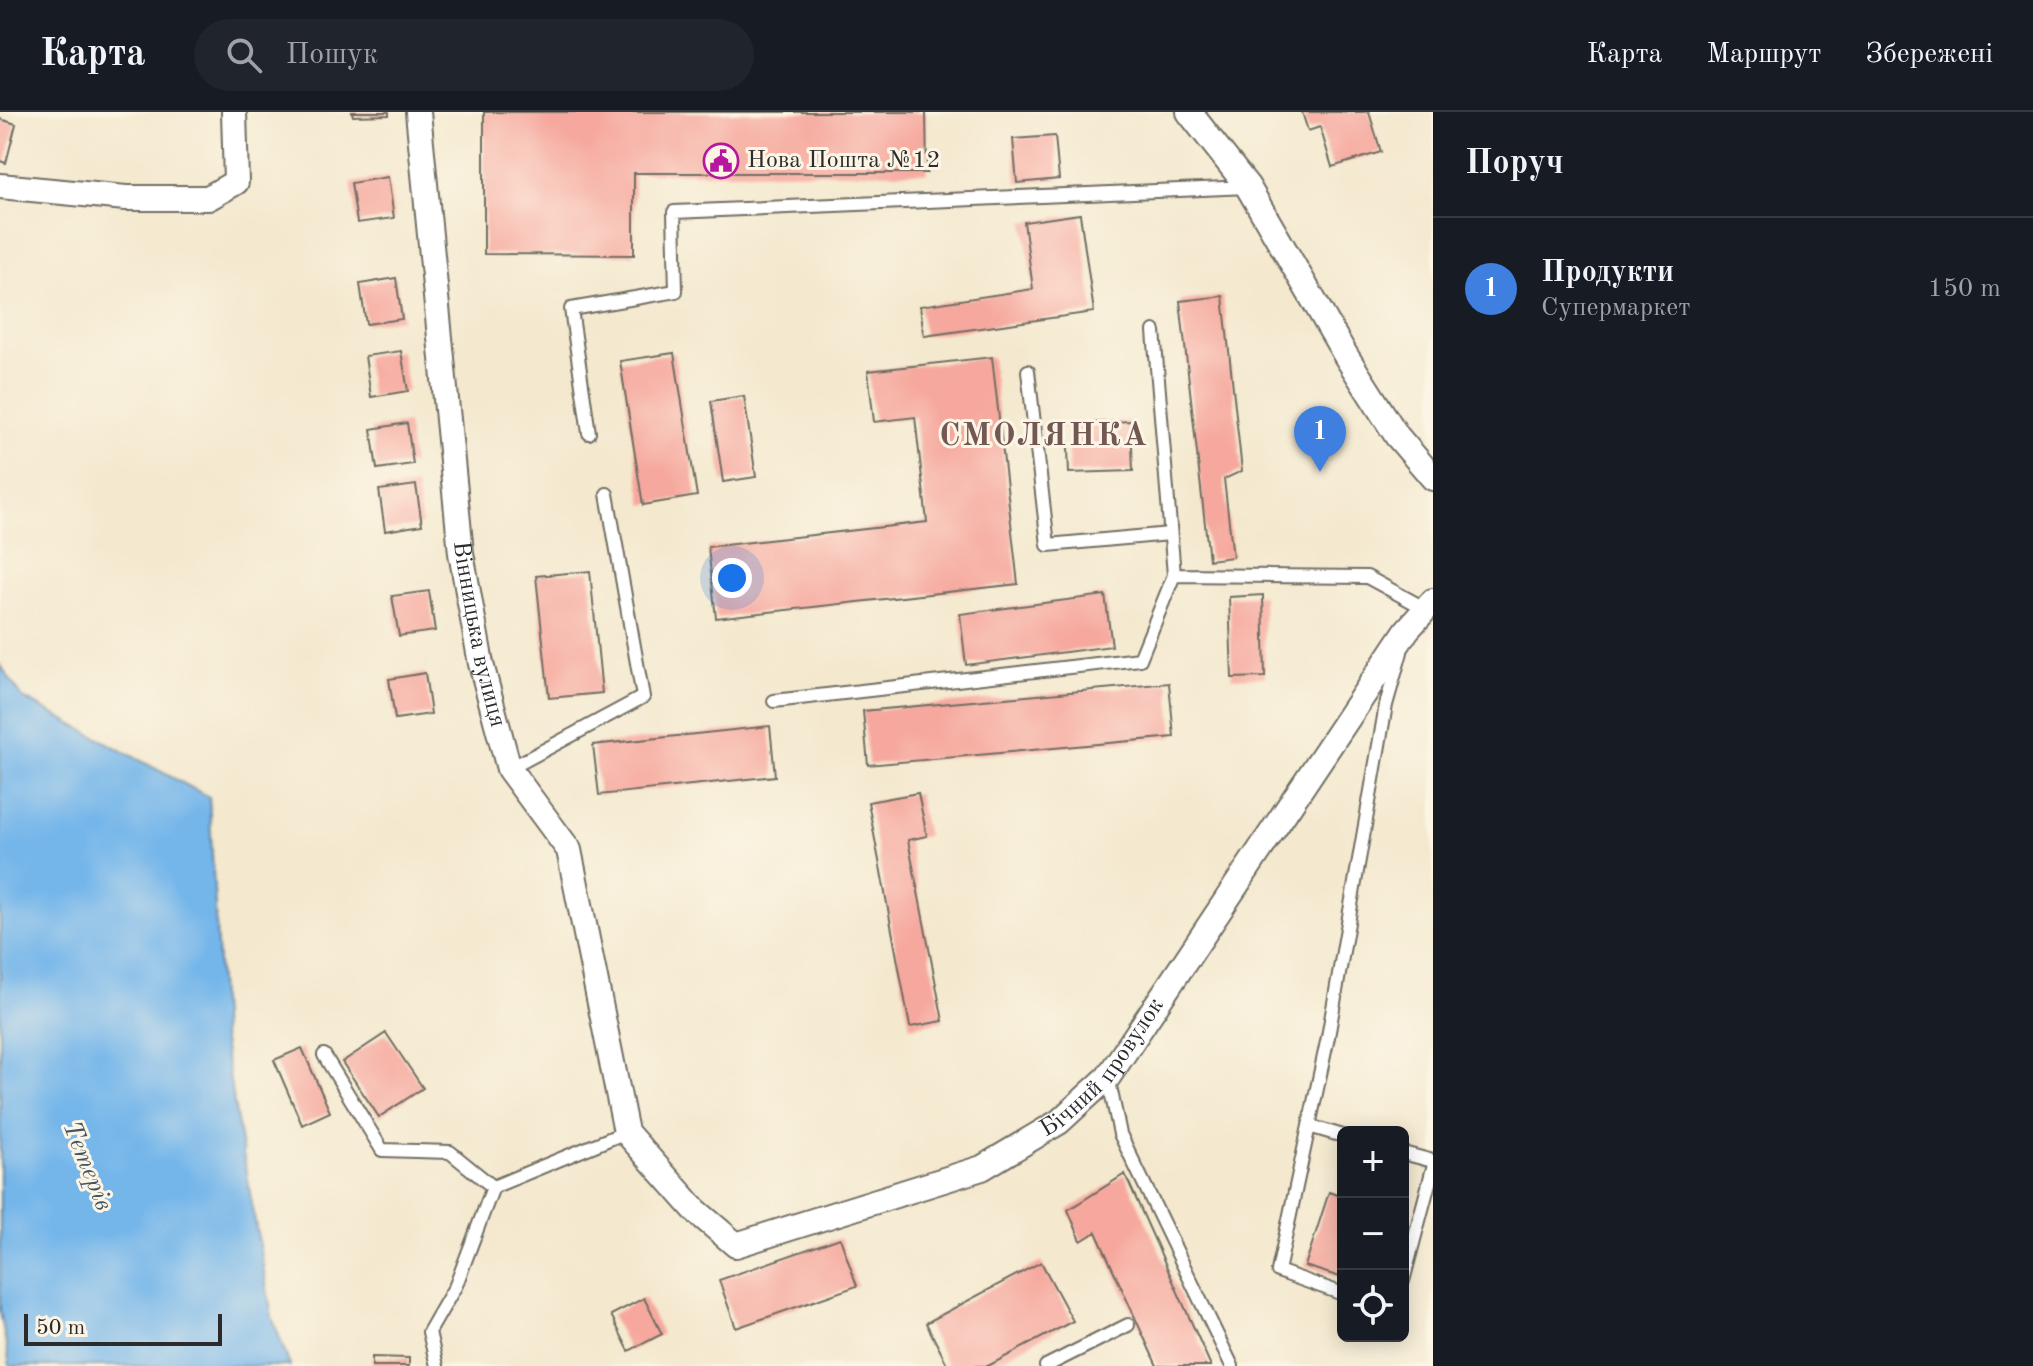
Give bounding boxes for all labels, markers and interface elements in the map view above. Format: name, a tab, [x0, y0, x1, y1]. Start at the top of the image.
search box	[194, 19, 754, 91]
icon: search	[222, 33, 266, 77]
text: Карта	[40, 36, 146, 74]
text: Пошук	[286, 40, 378, 70]
text: Карта	[1587, 41, 1662, 69]
text: Маршрут	[1706, 41, 1821, 69]
text: Збережені	[1865, 41, 1993, 69]
public building icon: Нова Пошта №12	[702, 142, 740, 180]
text: Поруч	[1465, 147, 1564, 181]
place label: Нова Пошта №12	[747, 149, 940, 173]
text: Продукти	[1541, 258, 1674, 288]
text: 1	[1483, 276, 1499, 302]
text: 150 m	[1928, 276, 2001, 302]
text: Супермаркет	[1541, 295, 1690, 321]
pin: 1	[1294, 406, 1346, 472]
district label: СМОЛЯНКА	[939, 421, 1149, 453]
street label: Вінницька вулиця	[448, 540, 509, 730]
your location	[712, 558, 752, 598]
street label: Бічний провулок	[1036, 994, 1169, 1142]
water label: Тетерів	[57, 1118, 117, 1214]
map controls	[1337, 1126, 1409, 1342]
button: +	[1337, 1126, 1409, 1198]
button: −	[1337, 1198, 1409, 1270]
button: locate	[1337, 1270, 1409, 1342]
scale bar	[24, 1310, 222, 1346]
text: 50 m	[36, 1317, 85, 1339]

